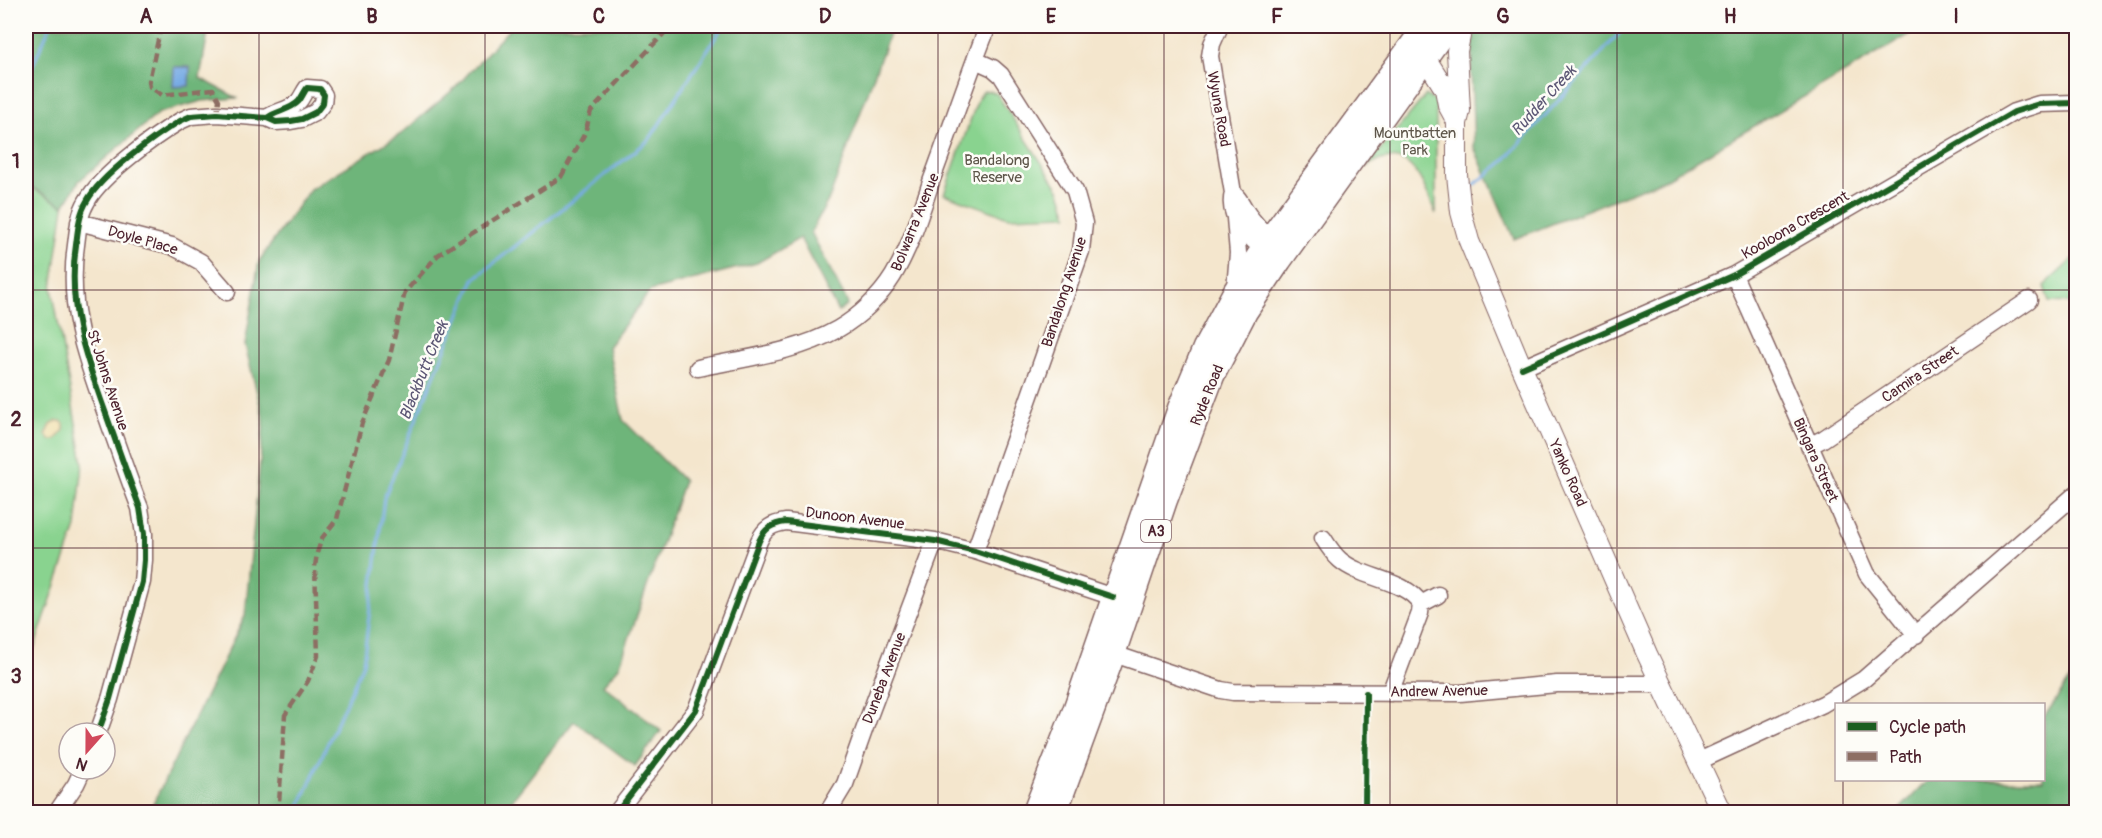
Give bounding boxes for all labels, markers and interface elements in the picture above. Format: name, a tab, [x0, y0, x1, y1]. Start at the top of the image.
text: A	[140, 4, 153, 29]
text: B	[366, 4, 378, 29]
text: C	[593, 4, 605, 29]
text: D	[819, 4, 832, 29]
text: E	[1046, 4, 1057, 29]
text: F	[1271, 4, 1283, 29]
text: G	[1496, 4, 1510, 29]
text: H	[1724, 4, 1737, 29]
text: I	[1953, 4, 1959, 29]
water label: Rudder Creek	[1507, 60, 1581, 140]
street label: Wyuna Road	[1203, 70, 1235, 148]
park label: Mountbatten Park	[1374, 124, 1456, 160]
text: 1	[12, 149, 20, 174]
park label: Bandalong Reserve	[964, 151, 1030, 187]
street label: Bolwarra Avenue	[887, 170, 944, 274]
street label: Kooloona Crescent	[1738, 187, 1853, 264]
street label: Doyle Place	[106, 221, 181, 260]
street label: Bandalong Avenue	[1038, 234, 1091, 350]
water label: Blackbutt Creek	[395, 317, 453, 423]
street label: St Johns Avenue	[82, 327, 133, 433]
street label: Camira Street	[1878, 341, 1963, 407]
street label: Ryde Road	[1187, 362, 1228, 429]
text: 2	[10, 407, 22, 432]
street label: Bingara Street	[1789, 415, 1843, 506]
street label: Yanko Road	[1544, 436, 1591, 510]
street label: Dunoon Avenue	[805, 503, 906, 534]
road number: A3	[1141, 520, 1171, 542]
street label: Duneba Avenue	[858, 629, 911, 727]
text: 3	[10, 664, 22, 689]
street label: Andrew Avenue	[1390, 681, 1489, 702]
legend	[1835, 703, 2045, 781]
text: Cycle path	[1889, 716, 1966, 739]
north arrow	[57, 721, 117, 781]
text: Path	[1889, 746, 1922, 769]
text: N	[73, 753, 91, 775]

